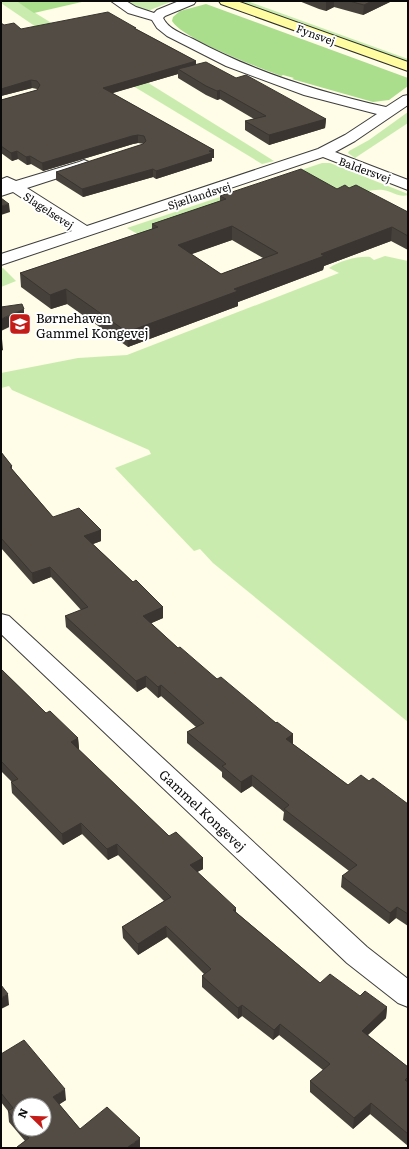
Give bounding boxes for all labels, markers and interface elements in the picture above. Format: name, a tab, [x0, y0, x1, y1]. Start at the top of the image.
street label: Fynsvej	[294, 20, 338, 48]
street label: Baldersvej	[337, 152, 393, 186]
street label: Sjællandsvej	[165, 177, 233, 213]
street label: Slagelsevej	[21, 188, 77, 232]
place label: Børnehaven Gammel Kongevej	[36, 308, 148, 342]
school or university icon: Børnehaven Gammel Kongevej	[7, 311, 33, 337]
street label: Gammel Kongevej	[155, 765, 251, 855]
north arrow	[12, 1097, 52, 1137]
text: N	[13, 1105, 31, 1120]

